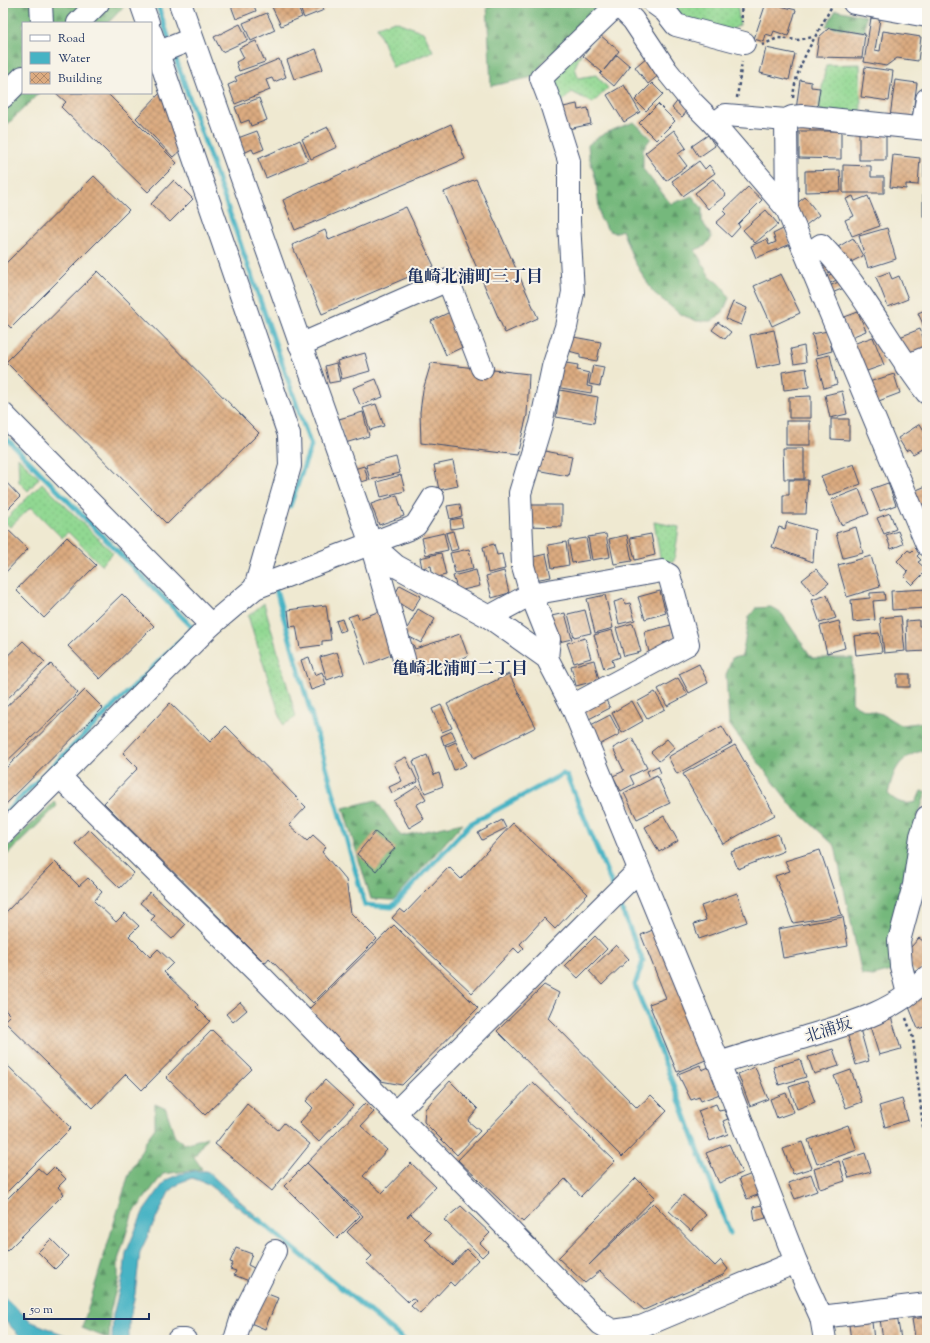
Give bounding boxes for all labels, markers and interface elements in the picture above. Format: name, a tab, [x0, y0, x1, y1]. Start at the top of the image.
legend	[22, 22, 152, 94]
text: Road	[58, 30, 85, 48]
text: Water	[58, 50, 91, 68]
text: Building	[58, 70, 102, 88]
district label: 亀崎北浦町三丁目	[407, 266, 543, 290]
district label: 亀崎北浦町二丁目	[392, 658, 528, 682]
street label: 北浦坂	[802, 1013, 855, 1050]
scale bar	[24, 1295, 149, 1321]
text: 50 m	[29, 1301, 53, 1319]

